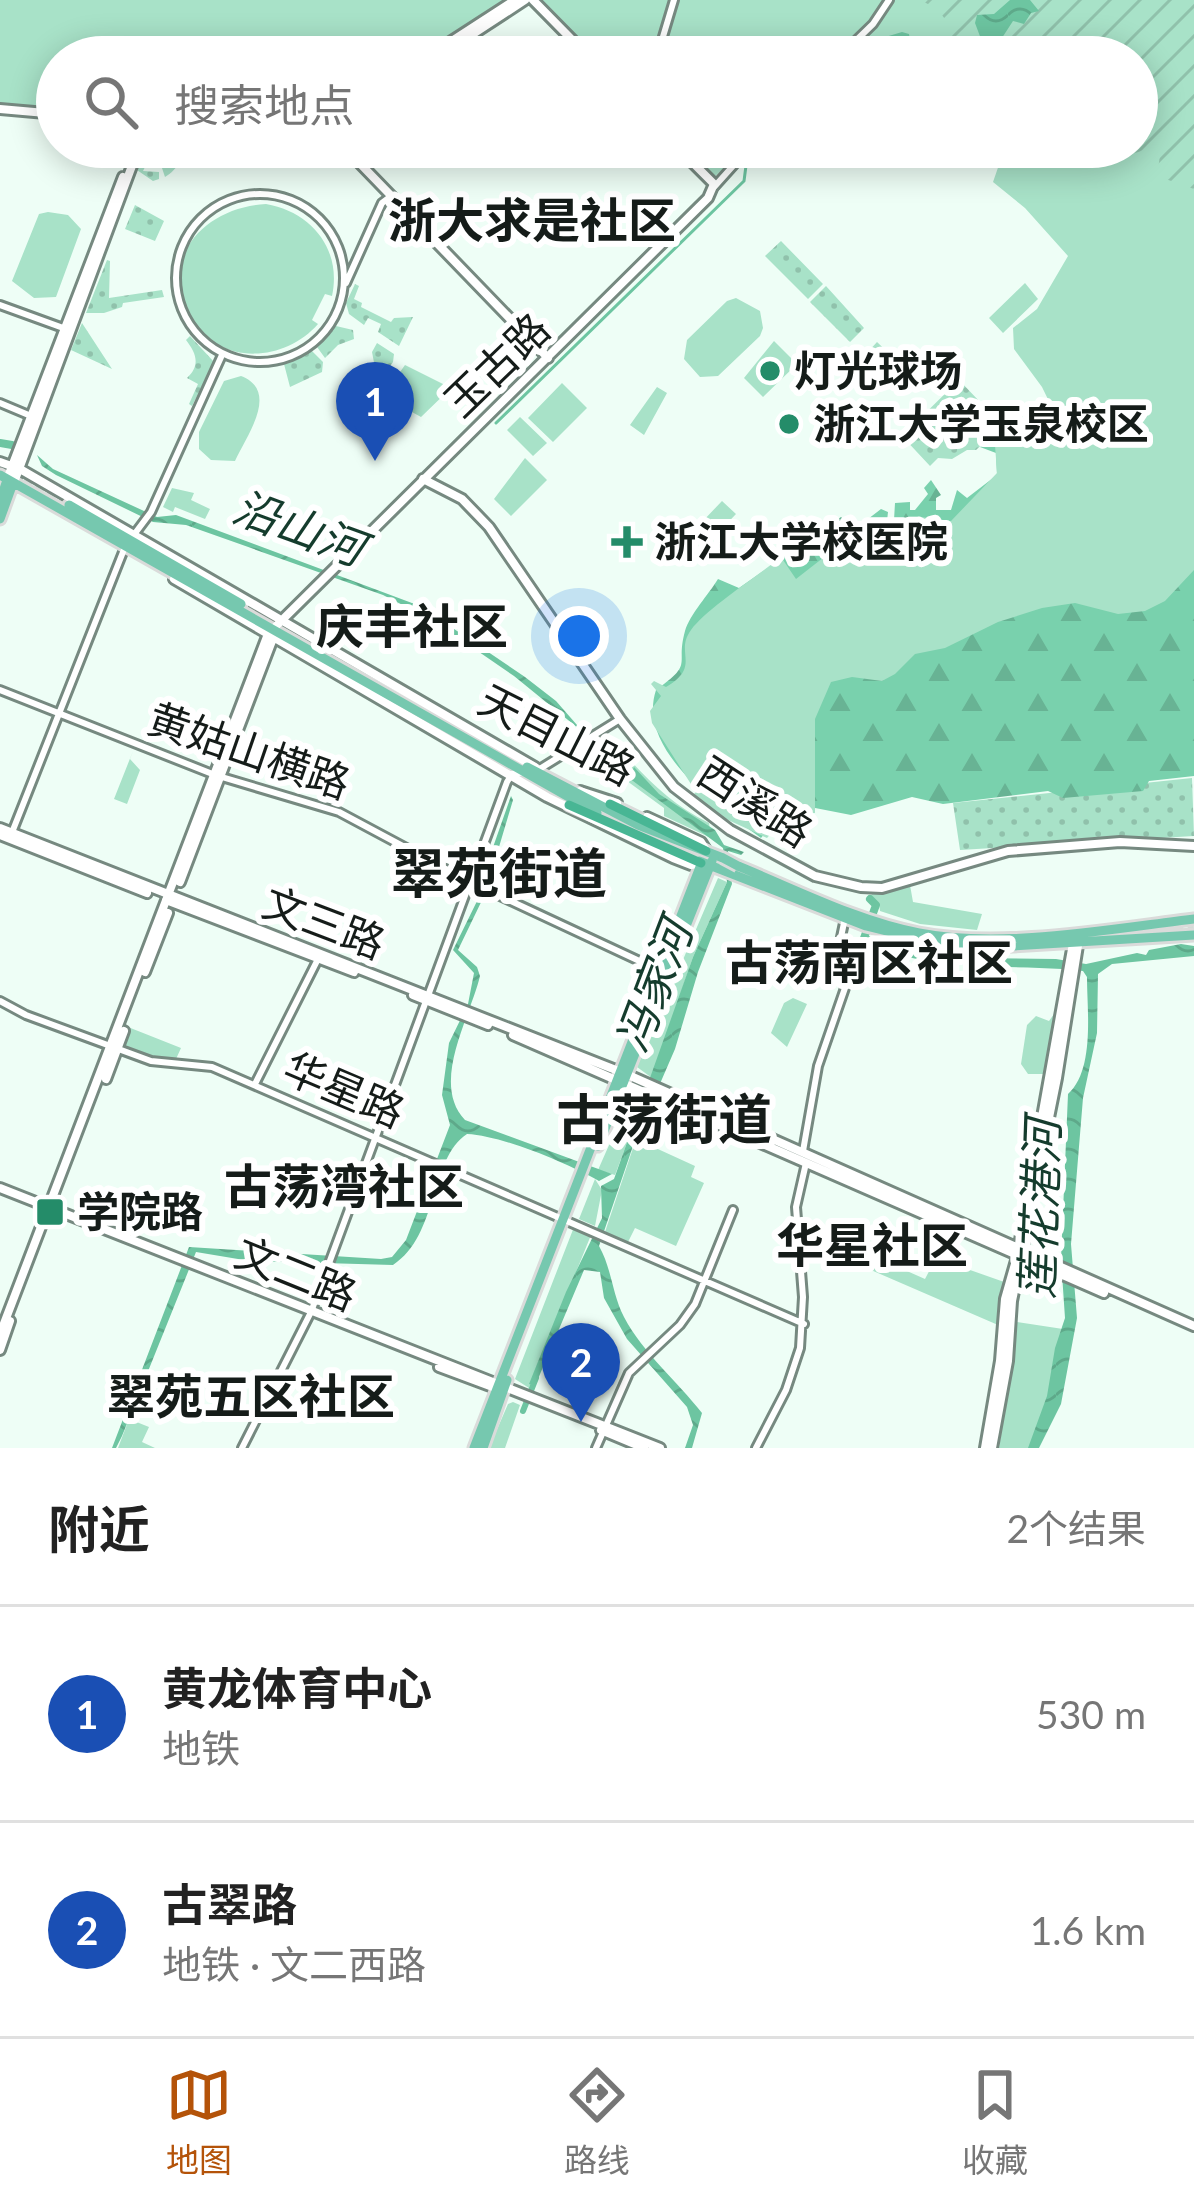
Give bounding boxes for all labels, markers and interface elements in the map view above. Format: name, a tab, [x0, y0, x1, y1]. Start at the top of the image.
search box	[36, 36, 1158, 168]
icon: search	[78, 69, 144, 135]
text: 搜索地点	[174, 78, 354, 132]
district label: 浙大求是社区	[388, 191, 676, 248]
street label: 玉古路	[434, 303, 559, 426]
place label: 灯光球场	[794, 345, 962, 395]
marker: 灯光球场	[757, 358, 783, 384]
pin: 1	[336, 362, 414, 461]
place label: 浙江大学玉泉校区	[813, 398, 1149, 448]
marker: 浙江大学玉泉校区	[776, 411, 802, 437]
water label: 沿山河	[227, 479, 380, 578]
place label: 浙江大学校医院	[654, 516, 948, 566]
marker: 浙江大学校医院	[611, 526, 643, 558]
district label: 庆丰社区	[316, 597, 508, 654]
your location	[549, 606, 609, 666]
street label: 天目山路	[471, 674, 644, 795]
street label: 黄姑山横路	[142, 692, 357, 808]
street label: 西溪路	[689, 746, 822, 856]
district label: 翠苑街道	[391, 840, 607, 905]
street label: 文三路	[257, 876, 392, 968]
water label: 冯家河	[604, 905, 705, 1058]
district label: 古荡南区社区	[725, 933, 1013, 990]
street label: 华星路	[277, 1041, 412, 1137]
district label: 古荡街道	[556, 1086, 772, 1151]
water label: 莲花港河	[1009, 1110, 1069, 1300]
district label: 古荡湾社区	[224, 1157, 464, 1214]
place label: 学院路	[77, 1186, 203, 1236]
marker: 学院路	[34, 1196, 66, 1228]
district label: 华星社区	[776, 1216, 968, 1273]
street label: 文二路	[229, 1226, 364, 1320]
pin: 2	[542, 1323, 620, 1422]
district label: 翠苑五区社区	[107, 1367, 395, 1424]
text: 附近	[48, 1498, 150, 1559]
text: 2个结果	[1006, 1505, 1146, 1551]
text: 黄龙体育中心	[162, 1661, 432, 1715]
text: 1	[76, 1691, 98, 1737]
text: 530 m	[1036, 1691, 1146, 1737]
text: 地铁	[162, 1725, 240, 1771]
text: 古翠路	[162, 1877, 297, 1931]
text: 2	[76, 1907, 98, 1953]
text: 1.6 km	[1030, 1907, 1146, 1953]
text: 地铁 · 文二西路	[162, 1941, 426, 1987]
tab: 地图	[166, 2062, 232, 2182]
tab: 路线	[564, 2062, 630, 2182]
tab: 收藏	[962, 2062, 1028, 2182]

